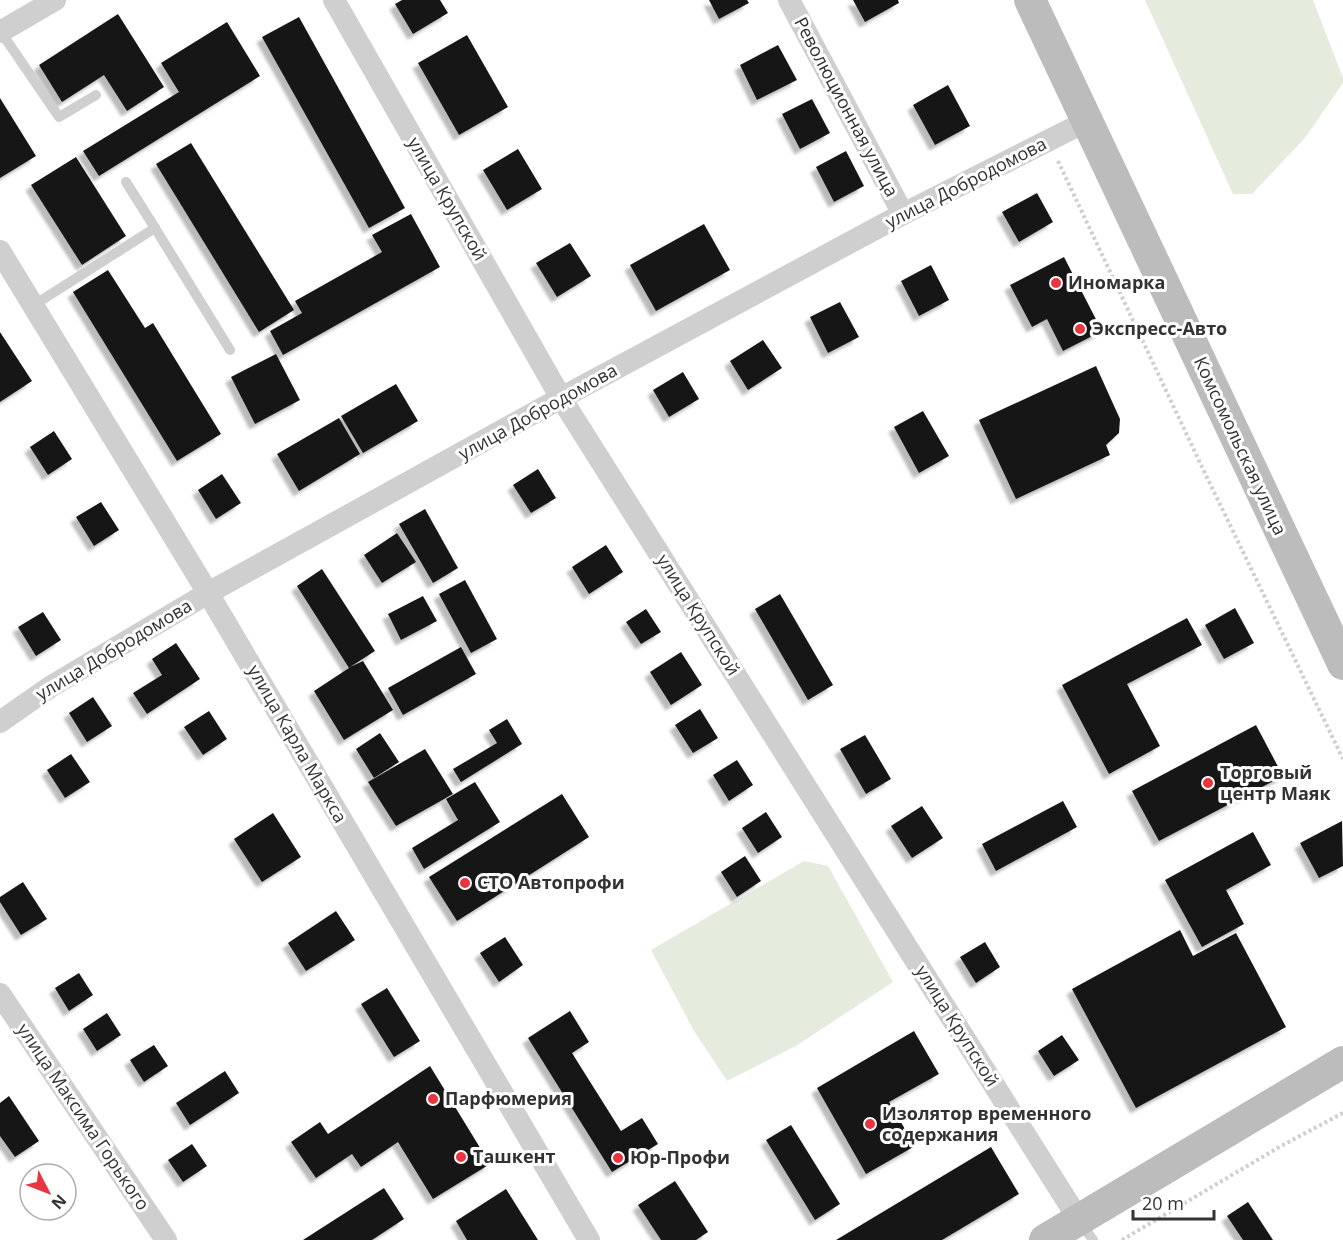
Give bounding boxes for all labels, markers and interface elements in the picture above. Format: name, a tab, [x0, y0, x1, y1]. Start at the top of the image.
street label: Революционная улица	[789, 12, 905, 201]
street label: улица Добродомова	[881, 131, 1050, 233]
street label: улица Крупской	[403, 132, 493, 265]
place label: Иномарка	[1068, 270, 1165, 294]
marker: Иномарка	[1049, 276, 1063, 290]
place label: Экспресс-Авто	[1092, 316, 1227, 340]
marker: Экспресс-Авто	[1073, 322, 1087, 336]
street label: Комсомольская улица	[1189, 353, 1293, 539]
street label: улица Добродомова	[454, 357, 621, 465]
street label: улица Крупской	[652, 549, 746, 680]
street label: улица Добродомова	[31, 593, 196, 705]
street label: улица Карла Маркса	[243, 660, 353, 827]
place label: Торговый центр Маяк	[1220, 760, 1331, 805]
marker: Торговый центр Маяк	[1201, 776, 1215, 790]
place label: СТО Автопрофи	[477, 870, 625, 894]
marker: СТО Автопрофи	[458, 876, 472, 890]
street label: улица Крупской	[911, 960, 1005, 1091]
street label: улица Максима Горького	[12, 1018, 155, 1215]
place label: Парфюмерия	[445, 1086, 572, 1110]
marker: Парфюмерия	[426, 1092, 440, 1106]
place label: Изолятор временного содержания	[882, 1101, 1091, 1146]
marker: Изолятор временного содержания	[863, 1117, 877, 1131]
place label: Ташкент	[473, 1144, 555, 1168]
place label: Юр-Профи	[630, 1145, 730, 1169]
marker: Ташкент	[454, 1150, 468, 1164]
marker: Юр-Профи	[611, 1151, 625, 1165]
north arrow	[18, 1162, 78, 1222]
scale bar	[1133, 1183, 1214, 1221]
text: N	[47, 1190, 72, 1214]
text: 20 m	[1142, 1191, 1184, 1215]

